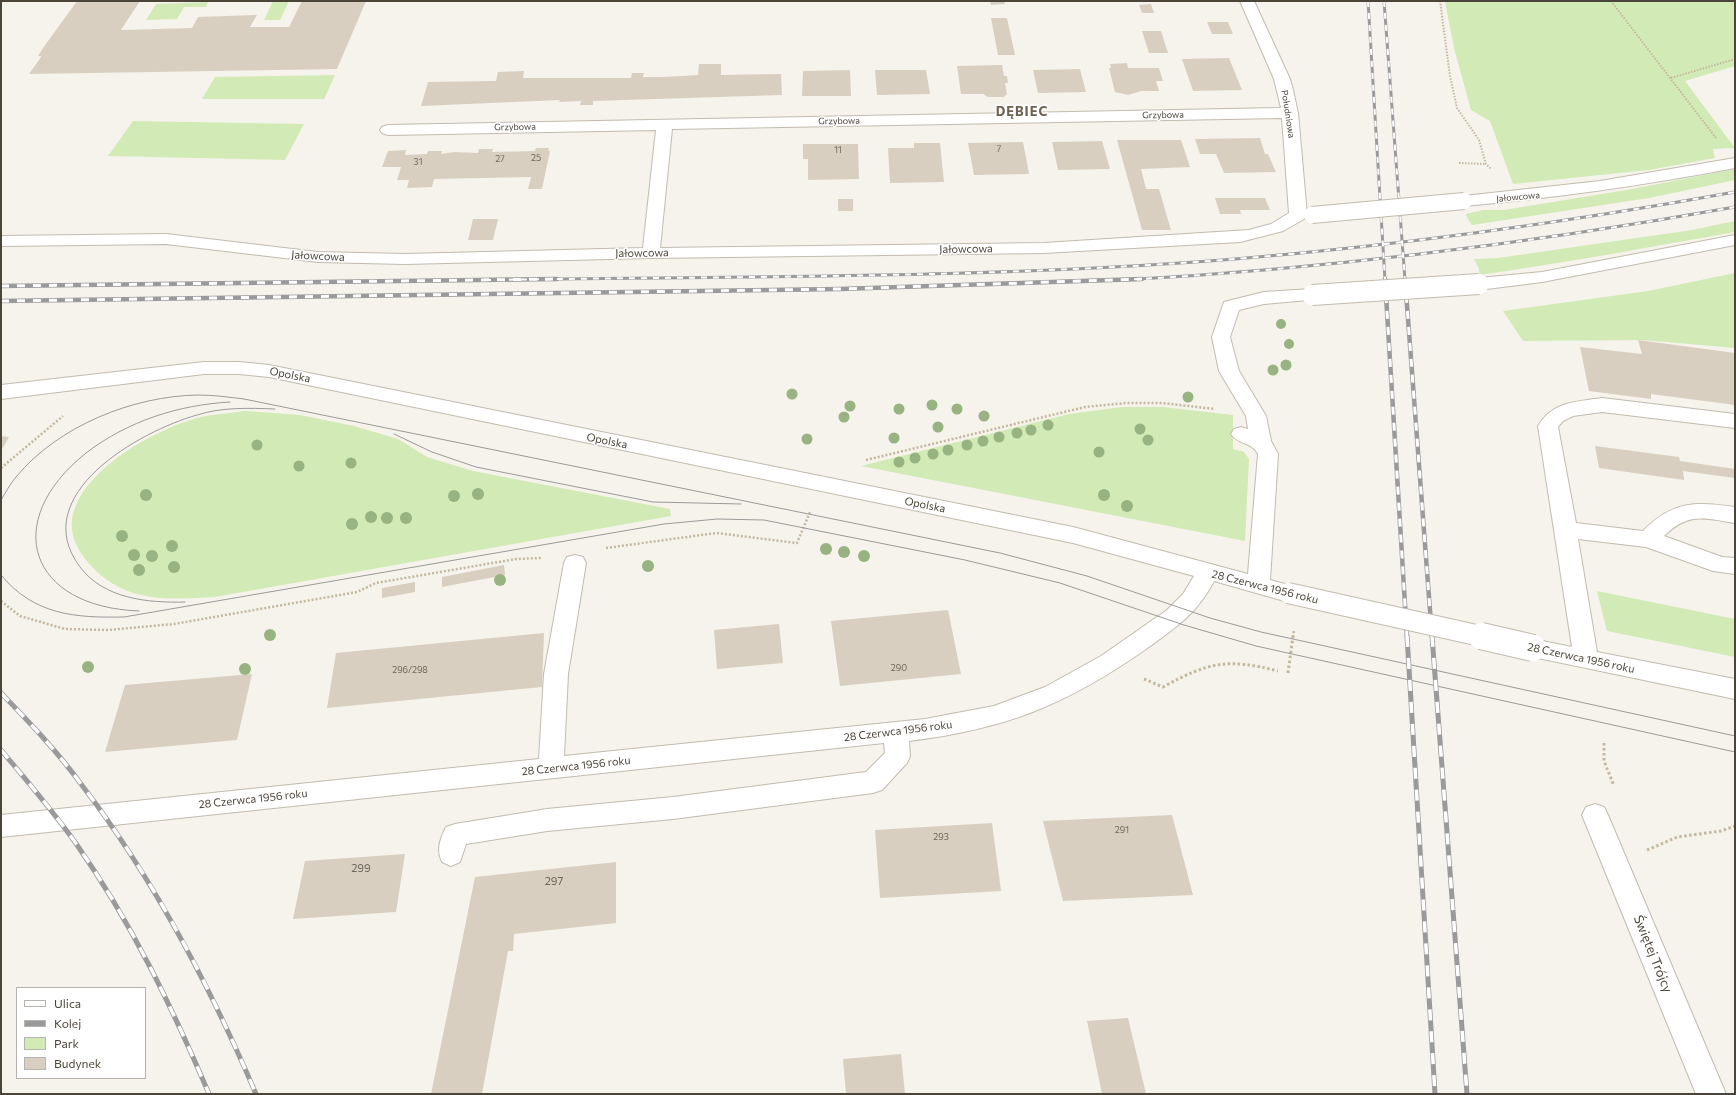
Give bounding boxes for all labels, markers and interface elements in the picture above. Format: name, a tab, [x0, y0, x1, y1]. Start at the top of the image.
street label: Południowa	[1279, 89, 1297, 139]
district label: DĘBIEC	[996, 104, 1048, 120]
street label: Grzybowa	[1142, 109, 1184, 121]
street label: Grzybowa	[818, 115, 860, 127]
street label: Grzybowa	[494, 121, 536, 133]
house number: 7	[997, 144, 1001, 154]
house number: 11	[834, 145, 842, 155]
house number: 25	[531, 153, 541, 163]
house number: 27	[495, 154, 505, 164]
house number: 31	[414, 157, 422, 167]
street label: Jałowcowa	[1496, 190, 1540, 204]
street label: Jałowcowa	[939, 242, 993, 256]
street label: Jałowcowa	[615, 246, 669, 260]
street label: Jałowcowa	[291, 248, 345, 264]
street label: Opolska	[268, 365, 312, 385]
street label: Opolska	[585, 431, 629, 451]
street label: Opolska	[903, 495, 947, 515]
street label: 28 Czerwca 1956 roku	[1210, 567, 1320, 607]
street label: 28 Czerwca 1956 roku	[1526, 640, 1636, 676]
house number: 290	[891, 663, 907, 673]
house number: 296/298	[392, 665, 428, 675]
street label: 28 Czerwca 1956 roku	[843, 718, 953, 744]
street label: 28 Czerwca 1956 roku	[521, 754, 631, 778]
street label: 28 Czerwca 1956 roku	[198, 787, 308, 811]
house number: 291	[1115, 825, 1129, 835]
house number: 293	[933, 832, 949, 842]
house number: 299	[351, 861, 371, 875]
house number: 297	[545, 874, 563, 888]
street label: Świętej Trójcy	[1630, 913, 1676, 995]
legend	[16, 987, 146, 1079]
text: Ulica	[54, 996, 81, 1010]
text: Kolej	[54, 1016, 81, 1030]
text: Park	[54, 1036, 79, 1050]
text: Budynek	[54, 1056, 101, 1070]

